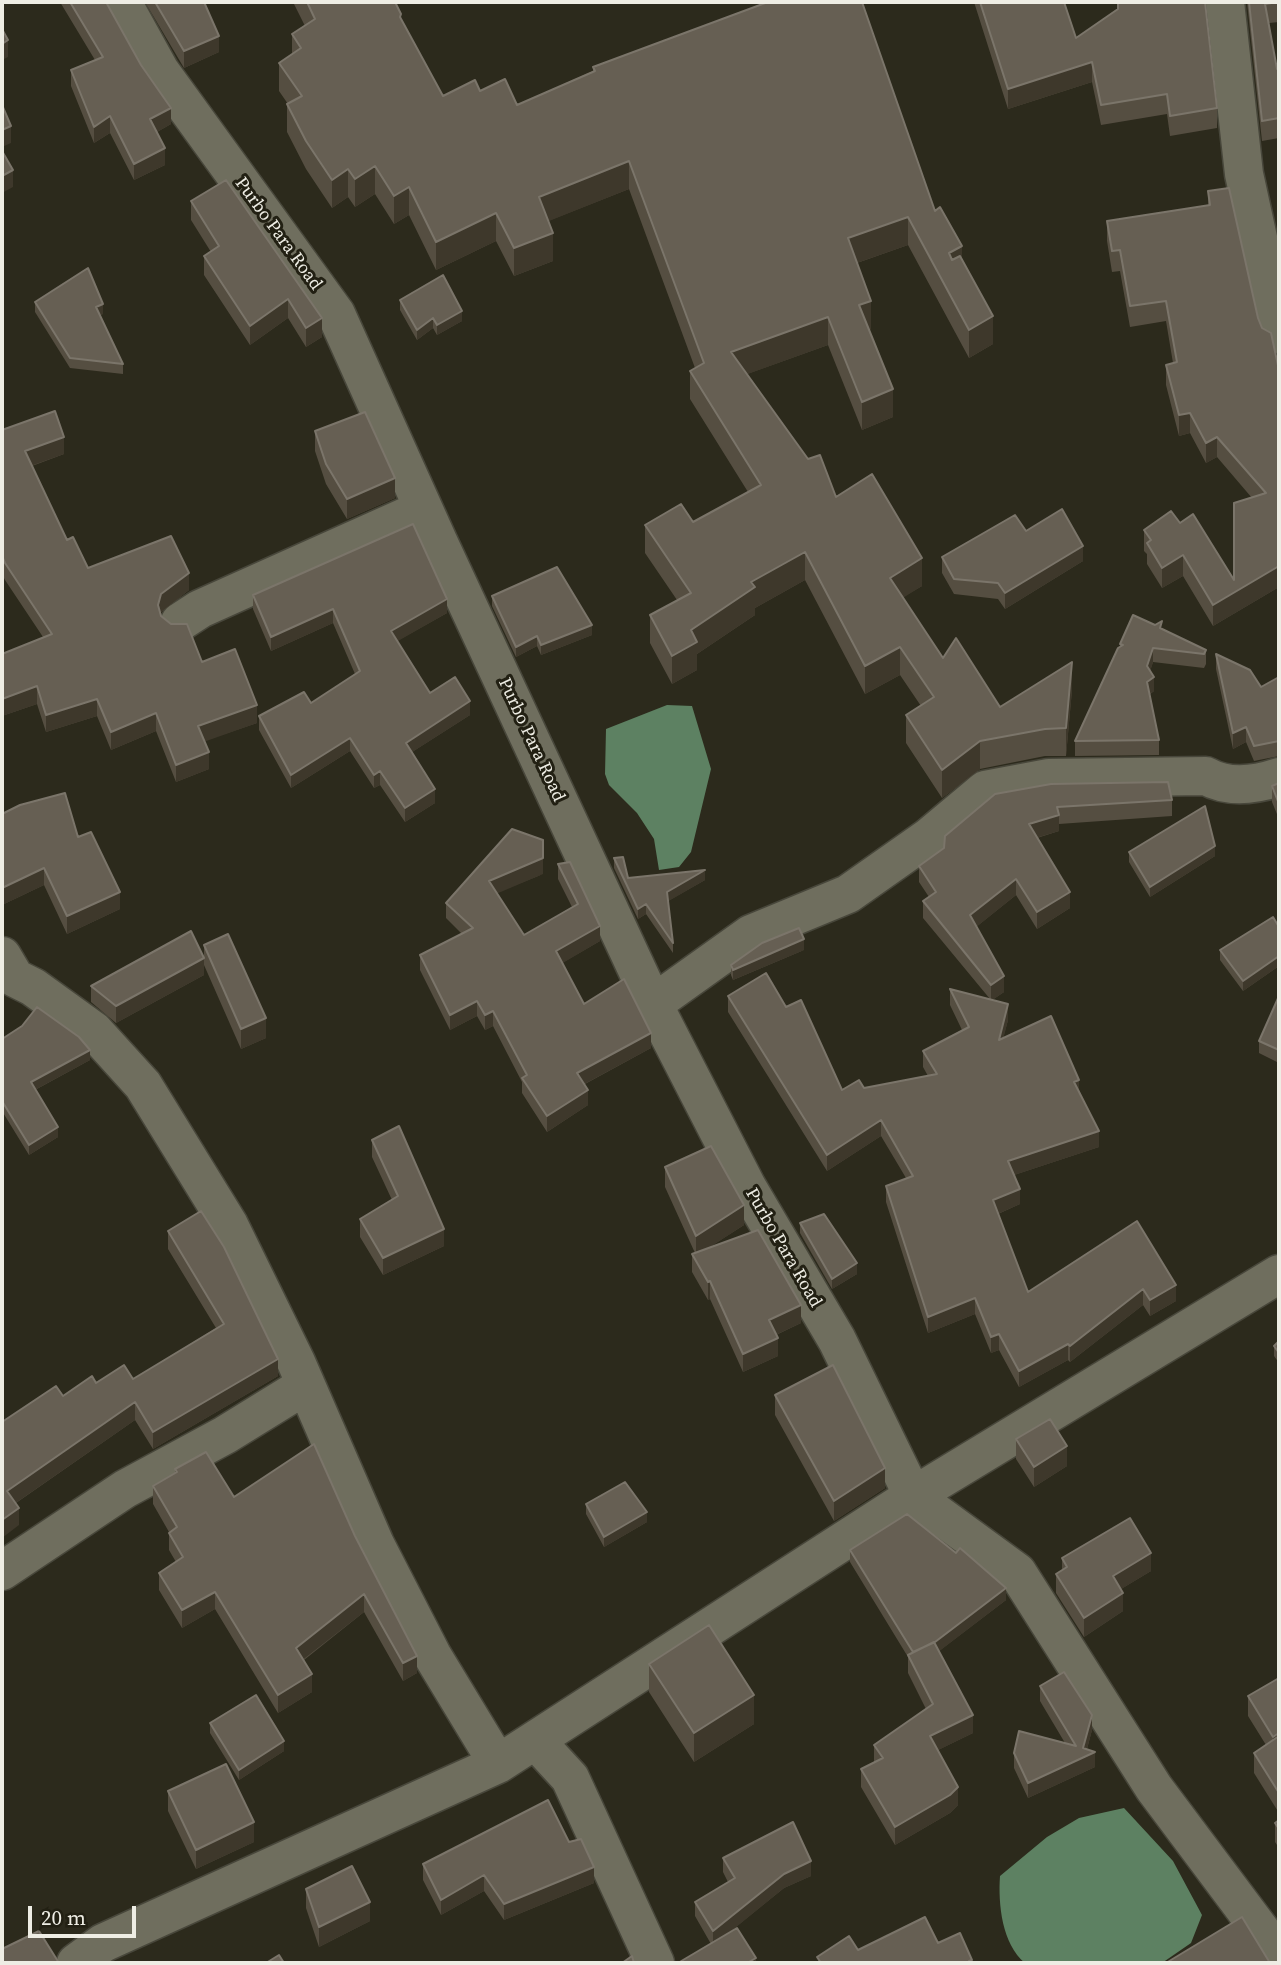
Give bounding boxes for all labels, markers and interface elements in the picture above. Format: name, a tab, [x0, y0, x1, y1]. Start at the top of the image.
street label: Purbo Para Road	[230, 173, 326, 295]
street label: Purbo Para Road	[493, 675, 569, 805]
street label: Purbo Para Road	[740, 1184, 826, 1312]
scale bar	[32, 1892, 140, 1936]
text: 20 m	[41, 1903, 86, 1932]

